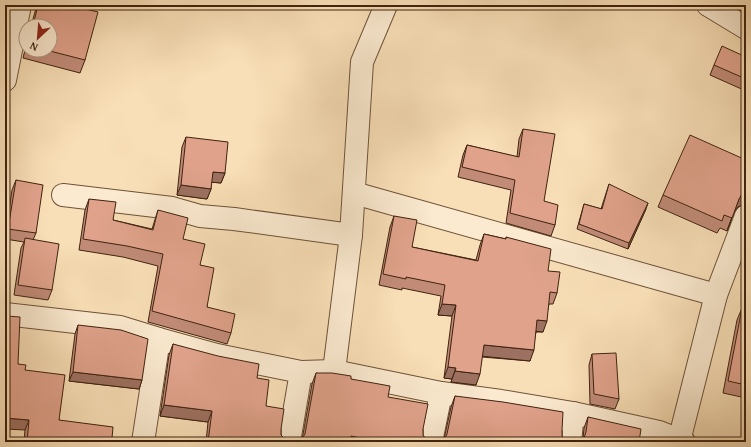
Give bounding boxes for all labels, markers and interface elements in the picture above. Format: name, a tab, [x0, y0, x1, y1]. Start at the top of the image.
north arrow	[18, 18, 58, 58]
text: N	[26, 38, 40, 56]

